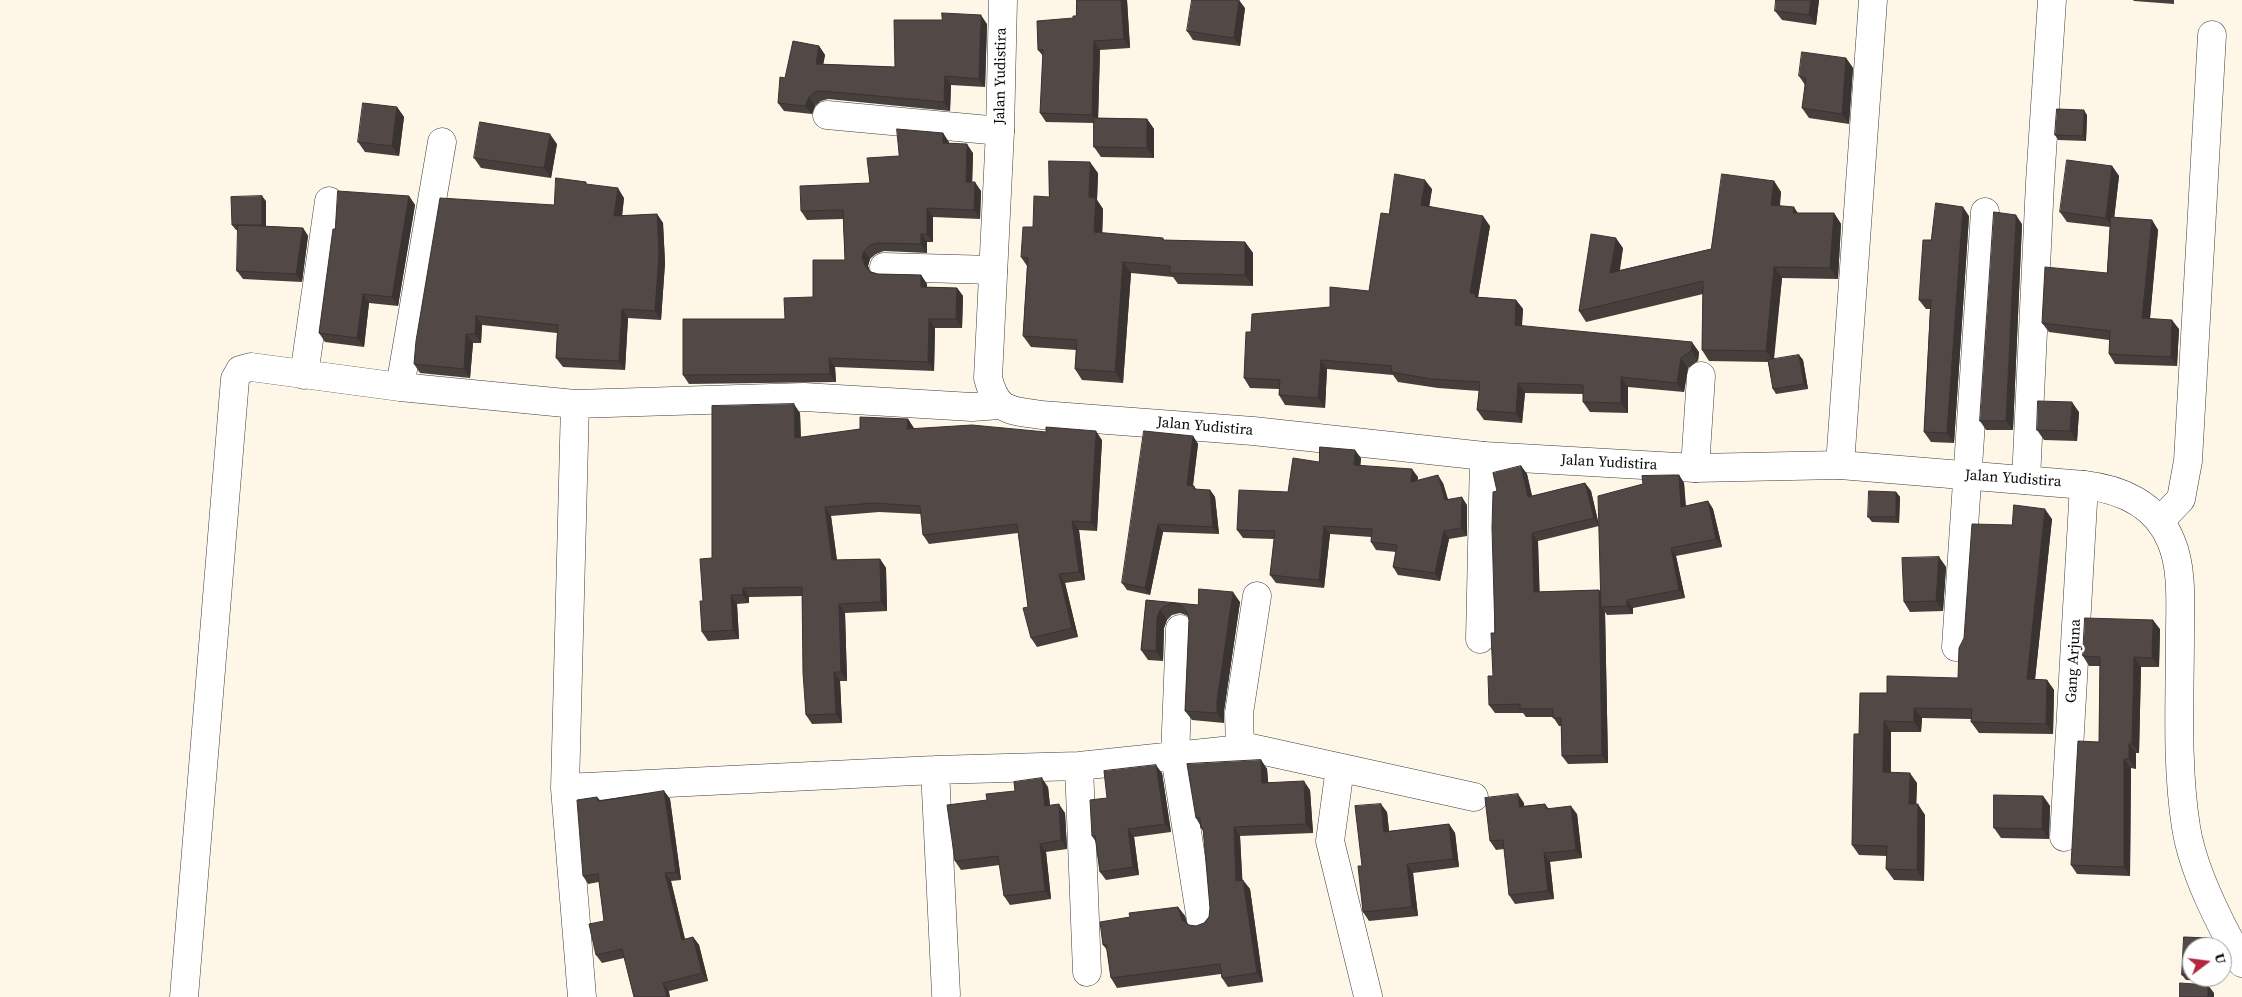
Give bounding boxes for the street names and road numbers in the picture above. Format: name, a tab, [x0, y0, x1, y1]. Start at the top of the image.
street label: Jalan Yudistira	[991, 27, 1011, 125]
street label: Jalan Yudistira	[1156, 414, 1254, 440]
street label: Jalan Yudistira	[1560, 451, 1658, 475]
street label: Jalan Yudistira	[1964, 467, 2062, 491]
street label: Gang Arjuna	[2063, 619, 2085, 703]

